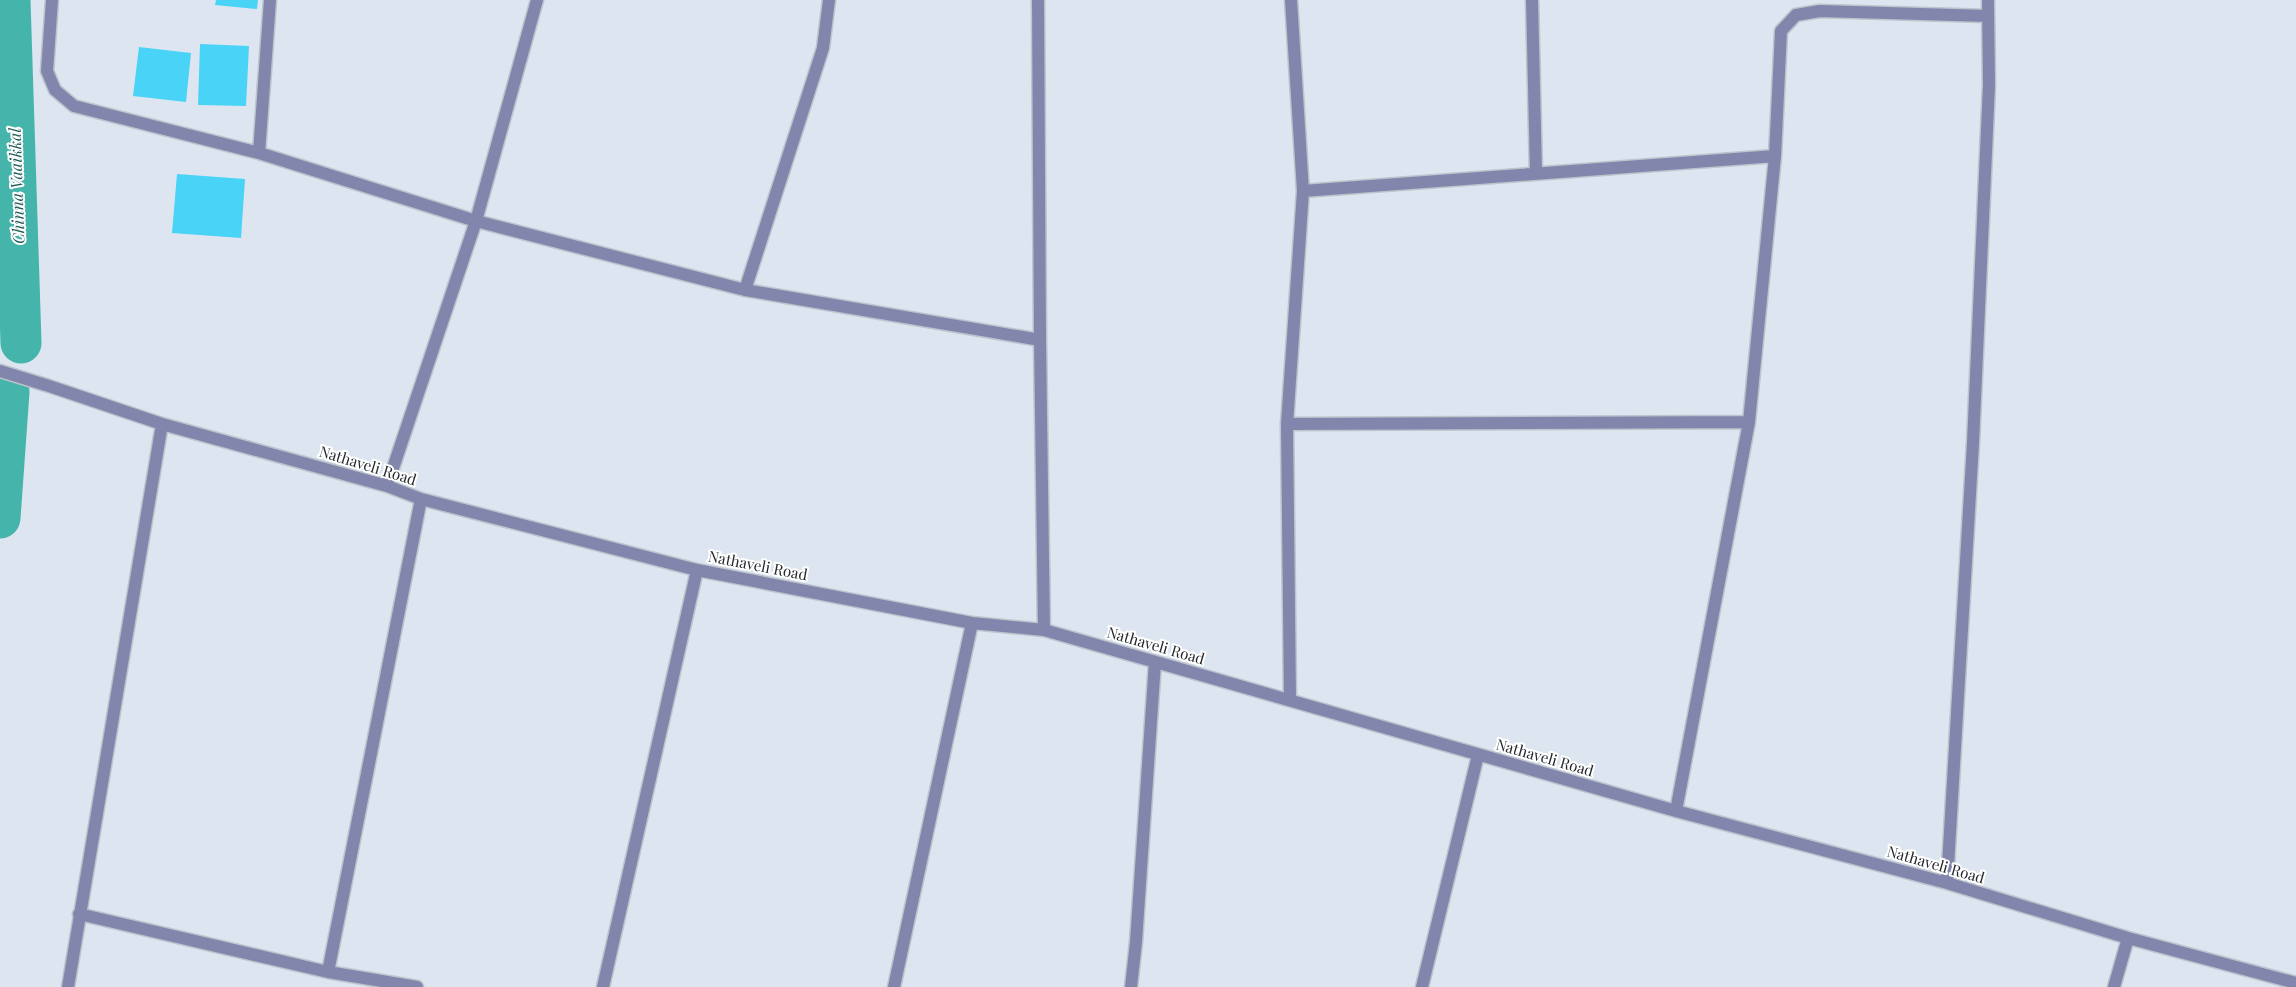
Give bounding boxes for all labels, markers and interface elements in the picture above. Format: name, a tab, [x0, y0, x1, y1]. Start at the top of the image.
water label: Chinna Vaaikkal	[3, 127, 29, 244]
street label: Nathaveli Road	[317, 441, 419, 489]
street label: Nathaveli Road	[707, 546, 810, 584]
street label: Nathaveli Road	[1105, 622, 1207, 669]
street label: Nathaveli Road	[1494, 734, 1596, 781]
street label: Nathaveli Road	[1885, 841, 1987, 888]

